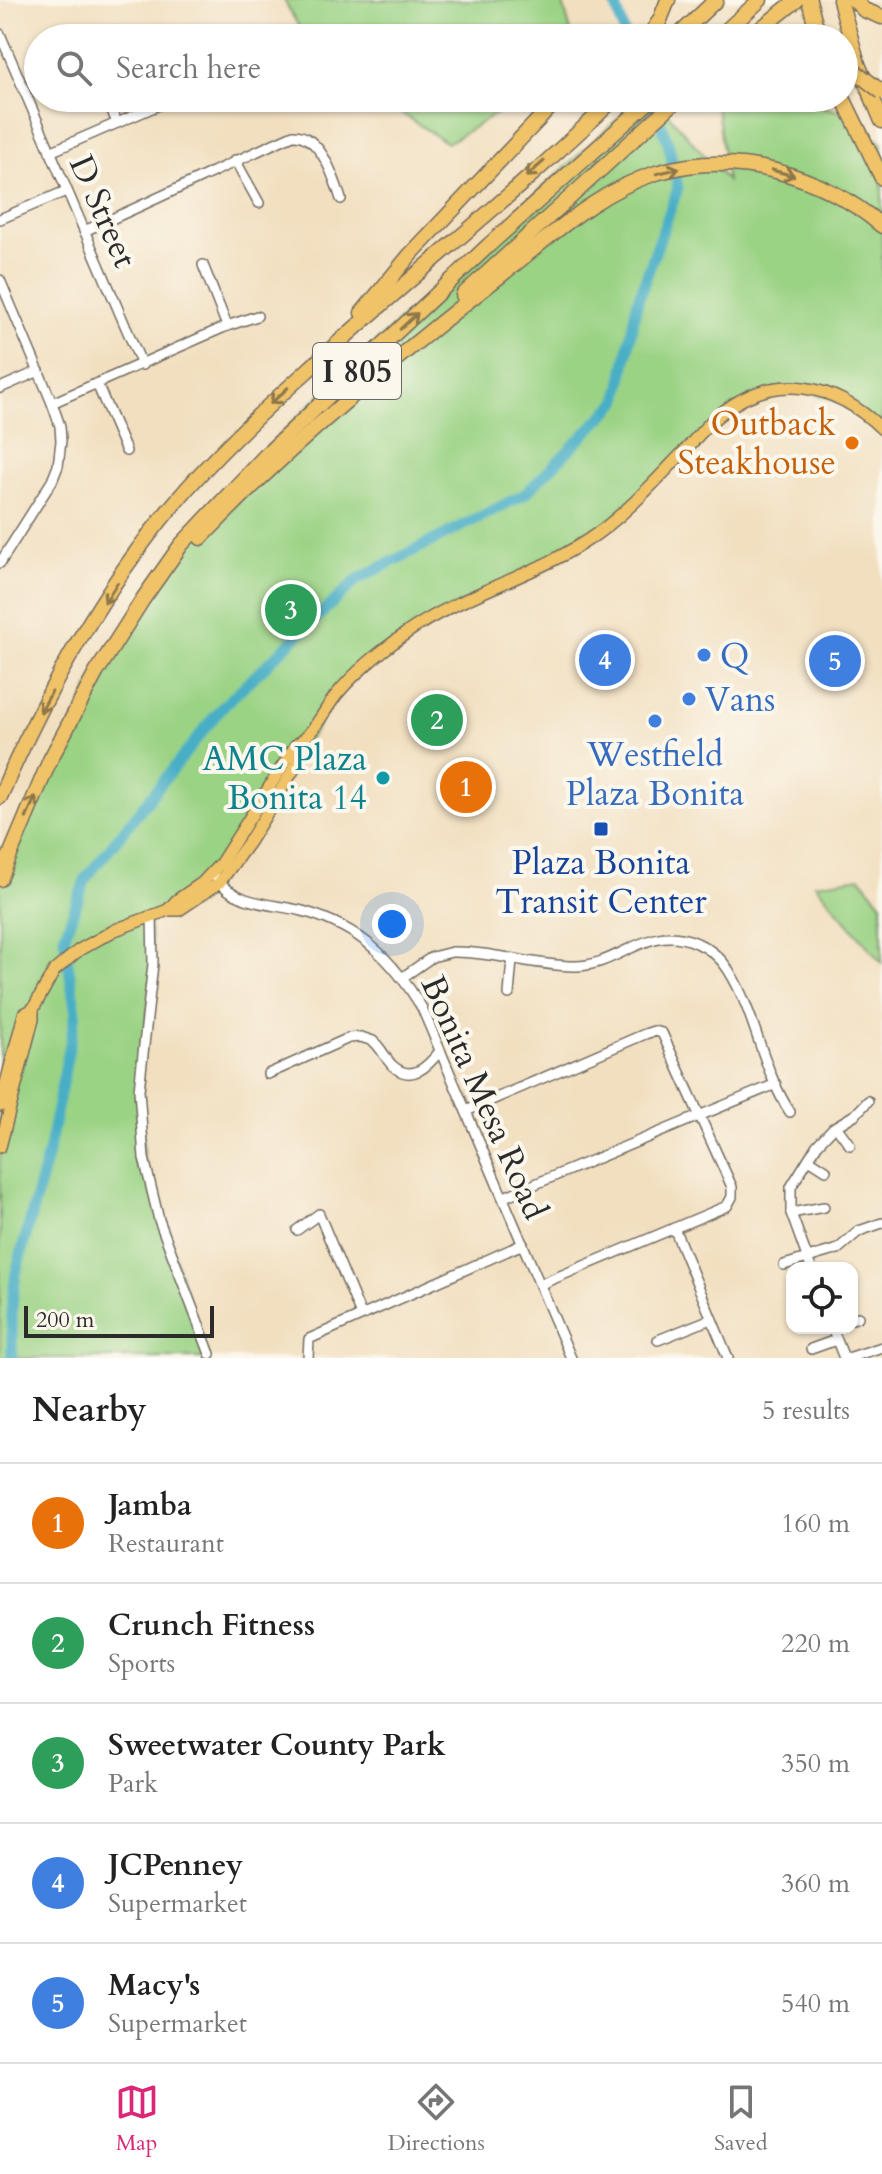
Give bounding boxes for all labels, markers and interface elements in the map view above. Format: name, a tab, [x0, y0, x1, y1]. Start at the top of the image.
search box	[24, 24, 858, 112]
icon: search	[52, 46, 96, 90]
text: Search here	[116, 48, 261, 89]
street label: D Street	[58, 148, 148, 275]
one-way arrow	[526, 160, 546, 178]
one-way arrow	[655, 163, 681, 178]
one-way arrow	[770, 166, 796, 181]
one-way arrow	[399, 311, 419, 330]
road number: I 805	[313, 343, 401, 399]
one-way arrow	[270, 387, 290, 405]
place label: Outback Steakhouse	[677, 401, 837, 486]
marker: Outback Steakhouse	[843, 434, 861, 452]
pin: 3	[265, 580, 317, 640]
one-way arrow	[102, 581, 118, 604]
pin: 4	[579, 630, 631, 690]
pin: 5	[809, 631, 861, 691]
place label: Q	[720, 633, 749, 679]
marker: Q	[695, 646, 713, 664]
place label: Vans	[705, 677, 775, 723]
one-way arrow	[37, 690, 53, 714]
pin: 2	[411, 690, 463, 750]
marker: Vans	[680, 690, 698, 708]
marker: Westfield Plaza Bonita	[646, 712, 664, 730]
place label: Westfield Plaza Bonita	[566, 732, 744, 817]
place label: AMC Plaza Bonita 14	[202, 736, 367, 821]
pin: 1	[440, 757, 492, 817]
marker: AMC Plaza Bonita 14	[374, 769, 392, 787]
one-way arrow	[24, 795, 39, 820]
marker: Plaza Bonita Transit Center	[592, 820, 610, 838]
place label: Plaza Bonita Transit Center	[495, 840, 707, 925]
your location	[372, 904, 412, 944]
street label: Bonita Mesa Road	[410, 968, 558, 1227]
map controls	[786, 1262, 858, 1334]
button: locate	[786, 1262, 858, 1334]
scale bar	[24, 1302, 214, 1338]
text: 200 m	[36, 1305, 94, 1335]
text: Nearby	[32, 1387, 147, 1433]
text: 5 results	[762, 1393, 850, 1428]
text: Jamba	[108, 1485, 192, 1526]
text: 1	[51, 1506, 65, 1541]
text: 160 m	[781, 1506, 850, 1541]
text: Restaurant	[108, 1526, 224, 1561]
text: Crunch Fitness	[108, 1605, 315, 1646]
text: 2	[51, 1626, 65, 1661]
text: 220 m	[781, 1626, 850, 1661]
text: Sports	[108, 1646, 175, 1681]
text: Sweetwater County Park	[108, 1725, 446, 1766]
text: 3	[51, 1746, 65, 1781]
text: 350 m	[781, 1746, 850, 1781]
text: Park	[108, 1766, 158, 1801]
text: JCPenney	[108, 1845, 243, 1886]
text: 4	[51, 1866, 65, 1901]
text: 360 m	[781, 1866, 850, 1901]
text: Supermarket	[108, 1886, 247, 1921]
text: Macy's	[108, 1965, 200, 2006]
text: 5	[51, 1986, 65, 2021]
text: 540 m	[781, 1986, 850, 2021]
text: Supermarket	[108, 2006, 247, 2041]
tab: Map	[115, 2080, 159, 2158]
tab: Directions	[388, 2080, 485, 2158]
tab: Saved	[714, 2080, 767, 2158]

